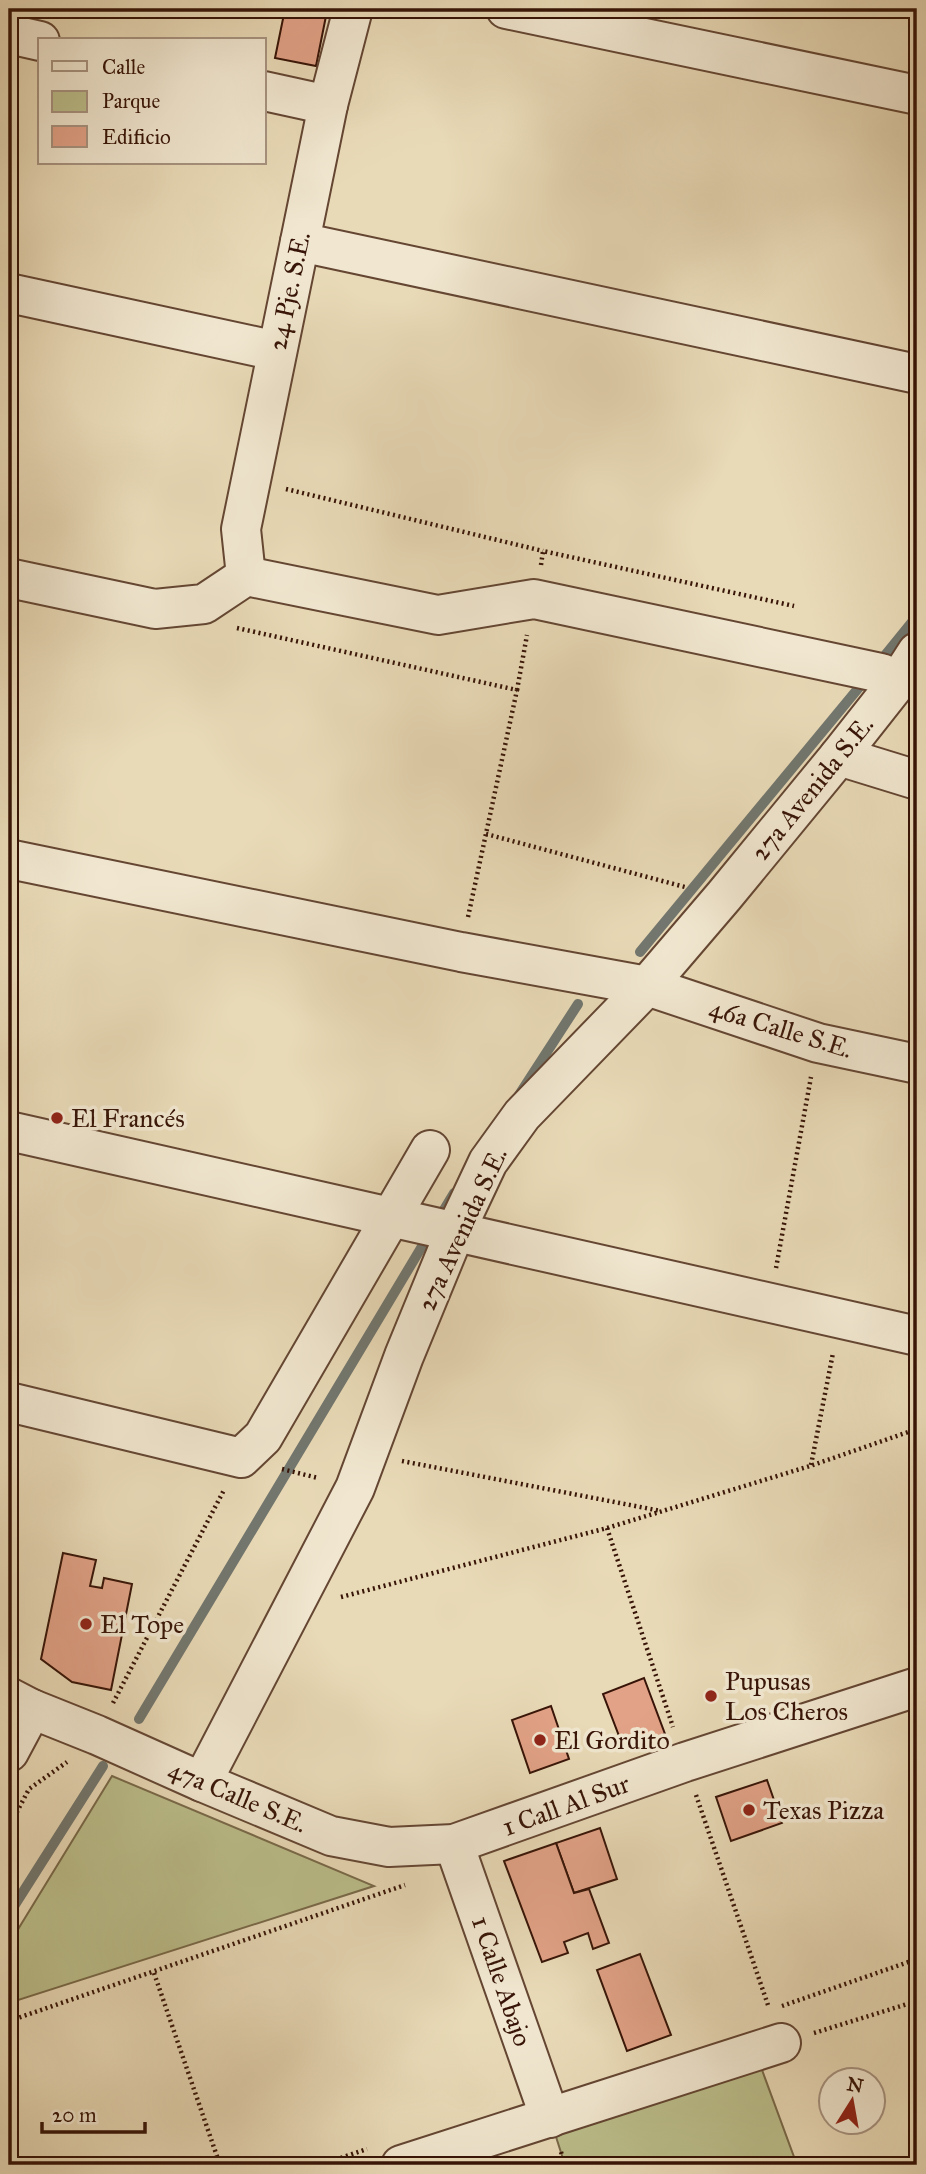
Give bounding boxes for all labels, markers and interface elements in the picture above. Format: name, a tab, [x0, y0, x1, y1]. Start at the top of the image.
legend	[38, 38, 266, 164]
text: Calle	[102, 54, 145, 80]
text: Parque	[102, 88, 161, 114]
text: Edificio	[102, 124, 171, 150]
street label: 24 Pje. S.E.	[261, 229, 317, 353]
street label: 27a Avenida S.E.	[744, 709, 880, 867]
street label: 46a Calle S.E.	[706, 991, 856, 1065]
place label: El Francés	[71, 1102, 185, 1134]
marker: El Francés	[49, 1110, 65, 1126]
street label: 27a Avenida S.E.	[410, 1142, 514, 1316]
place label: El Tope	[100, 1608, 184, 1640]
marker: El Tope	[78, 1616, 94, 1632]
place label: Pupusas Los Cheros	[725, 1665, 848, 1727]
marker: Pupusas Los Cheros	[703, 1688, 719, 1704]
place label: El Gordito	[554, 1724, 670, 1756]
marker: El Gordito	[532, 1732, 548, 1748]
street label: 47a Calle S.E.	[164, 1753, 312, 1839]
street label: 1 Call Al Sur	[498, 1767, 634, 1843]
place label: Texas Pizza	[763, 1794, 884, 1826]
marker: Texas Pizza	[741, 1802, 757, 1818]
street label: 1 Calle Abajo	[465, 1912, 539, 2050]
north arrow	[818, 2066, 888, 2136]
text: N	[845, 2072, 865, 2098]
scale bar	[42, 2090, 145, 2134]
text: 20 m	[52, 2102, 97, 2128]

